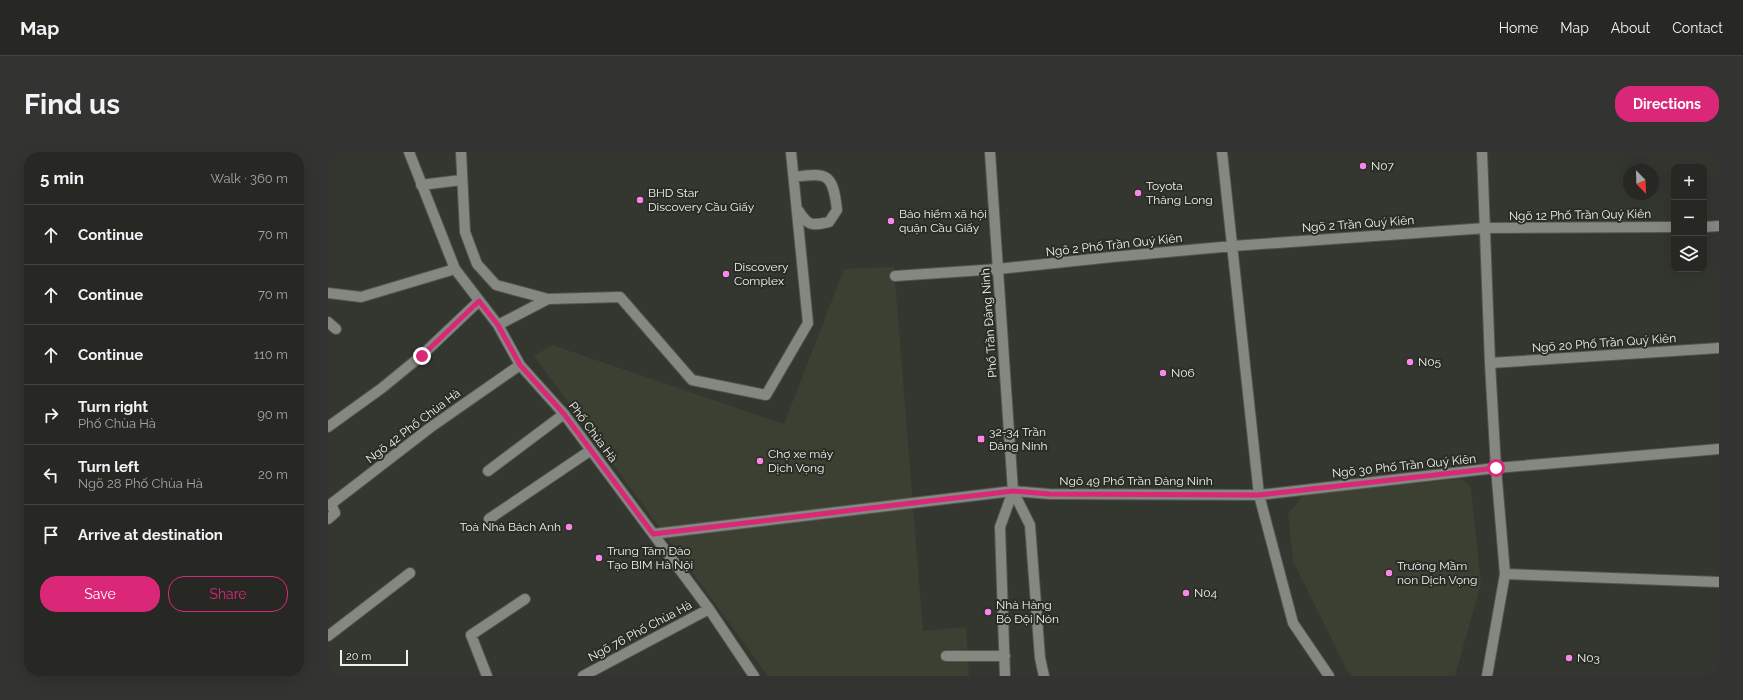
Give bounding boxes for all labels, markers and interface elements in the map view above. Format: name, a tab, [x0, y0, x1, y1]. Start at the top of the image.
text: Map	[20, 17, 59, 39]
text: Home	[1499, 20, 1538, 36]
text: Map	[1560, 20, 1589, 36]
text: About	[1611, 20, 1650, 36]
text: Contact	[1672, 20, 1723, 36]
button: Directions	[1615, 86, 1719, 122]
text: Find us	[24, 88, 120, 121]
place label: N07	[1371, 159, 1395, 173]
marker: N07	[1358, 161, 1368, 171]
north arrow	[1623, 164, 1659, 200]
map controls	[1671, 164, 1707, 272]
button: +	[1671, 164, 1707, 200]
text: 5 min	[40, 168, 84, 188]
text: Walk · 360 m	[210, 171, 288, 186]
place label: Toyota Thăng Long	[1146, 179, 1213, 207]
place label: BHD Star Discovery Cầu Giấy	[648, 186, 755, 214]
marker: Toyota Thăng Long	[1133, 188, 1143, 198]
marker: BHD Star Discovery Cầu Giấy	[635, 195, 645, 205]
button: −	[1671, 200, 1707, 236]
place label: Bảo hiểm xã hội quận Cầu Giấy	[899, 207, 987, 235]
street label: Ngõ 12 Phố Trần Quý Kiên	[1509, 207, 1651, 223]
street label: Ngõ 2 Trần Quý Kiên	[1301, 213, 1415, 235]
marker: Bảo hiểm xã hội quận Cầu Giấy	[886, 216, 896, 226]
icon: ahead	[40, 224, 62, 246]
text: Continue	[78, 226, 143, 244]
text: 70 m	[258, 227, 288, 242]
street label: Ngõ 2 Phố Trần Quý Kiên	[1045, 231, 1183, 259]
button: layers	[1671, 236, 1707, 272]
place label: Discovery Complex	[734, 260, 789, 288]
street label: Phố Trần Đăng Ninh	[978, 268, 1000, 378]
marker: Discovery Complex	[721, 269, 731, 279]
icon: ahead	[40, 284, 62, 306]
text: Continue	[78, 286, 143, 304]
text: 70 m	[258, 287, 288, 302]
street label: Ngõ 20 Phố Trần Quý Kiên	[1531, 331, 1677, 355]
icon: ahead	[40, 344, 62, 366]
text: Continue	[78, 346, 143, 364]
text: 110 m	[254, 347, 288, 362]
route end	[413, 347, 431, 365]
place label: N05	[1418, 355, 1442, 369]
marker: N05	[1405, 357, 1415, 367]
place label: N06	[1171, 366, 1195, 380]
marker: N06	[1158, 368, 1168, 378]
street label: Ngõ 42 Phố Chùa Hà	[363, 386, 463, 466]
text: Turn right	[78, 398, 148, 416]
street label: Phố Chùa Hà	[566, 399, 620, 465]
icon: right	[40, 404, 62, 426]
text: 90 m	[257, 407, 288, 422]
text: Phố Chùa Hà	[78, 416, 156, 431]
place label: 32-34 Trần Đăng Ninh	[989, 425, 1048, 453]
marker: 32-34 Trần Đăng Ninh	[976, 434, 986, 444]
place label: Chợ xe máy Dịch Vọng	[768, 447, 834, 475]
street label: Ngõ 30 Phố Trần Quý Kiên	[1331, 451, 1477, 481]
marker: Chợ xe máy Dịch Vọng	[755, 456, 765, 466]
text: Turn left	[78, 458, 139, 476]
route start	[1487, 459, 1505, 477]
icon: left	[40, 464, 62, 486]
text: 20 m	[258, 467, 288, 482]
street label: Ngõ 49 Phố Trần Đăng Ninh	[1059, 474, 1213, 488]
text: Ngõ 28 Phố Chùa Hà	[78, 476, 203, 491]
place label: Toà Nhà Bách Anh	[460, 520, 561, 534]
marker: Toà Nhà Bách Anh	[564, 522, 574, 532]
icon: arrive	[40, 524, 62, 546]
text: Arrive at destination	[78, 526, 223, 544]
place label: Trung Tâm Đào Tạo BIM Hà Nội	[607, 544, 693, 572]
marker: Trung Tâm Đào Tạo BIM Hà Nội	[594, 553, 604, 563]
place label: Trường Mầm non Dịch Vọng	[1397, 559, 1478, 587]
marker: Trường Mầm non Dịch Vọng	[1384, 568, 1394, 578]
button: Save	[40, 576, 160, 612]
button: Share	[168, 576, 288, 612]
place label: N04	[1194, 586, 1218, 600]
marker: N04	[1181, 588, 1191, 598]
street label: Ngõ 76 Phố Chùa Hà	[586, 598, 694, 664]
place label: Nhà Hàng Bò Đội Nón	[996, 598, 1059, 626]
marker: Nhà Hàng Bò Đội Nón	[983, 607, 993, 617]
scale bar	[340, 648, 408, 667]
text: 20 m	[346, 650, 371, 663]
place label: N03	[1577, 651, 1600, 665]
marker: N03	[1564, 653, 1574, 663]

